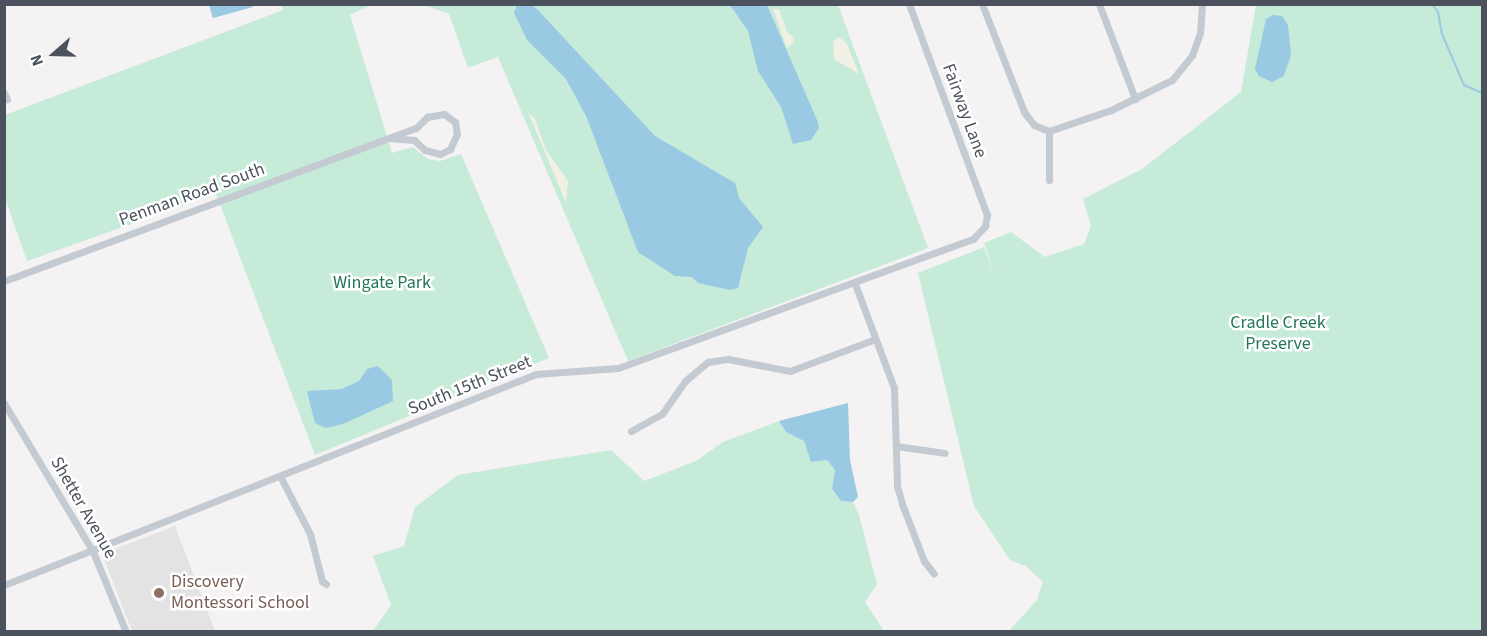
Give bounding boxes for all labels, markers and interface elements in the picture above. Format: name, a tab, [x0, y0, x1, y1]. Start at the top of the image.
north arrow	[24, 24, 84, 84]
text: N	[25, 51, 49, 69]
street label: Fairway Lane	[937, 61, 991, 161]
street label: Penman Road South	[116, 159, 268, 231]
park label: Wingate Park	[333, 272, 431, 294]
park label: Cradle Creek Preserve	[1230, 313, 1326, 356]
street label: South 15th Street	[405, 351, 535, 421]
street label: Shetter Avenue	[45, 453, 121, 563]
place label: Discovery Montessori School	[171, 572, 309, 614]
marker: Discovery Montessori School	[152, 586, 166, 600]

